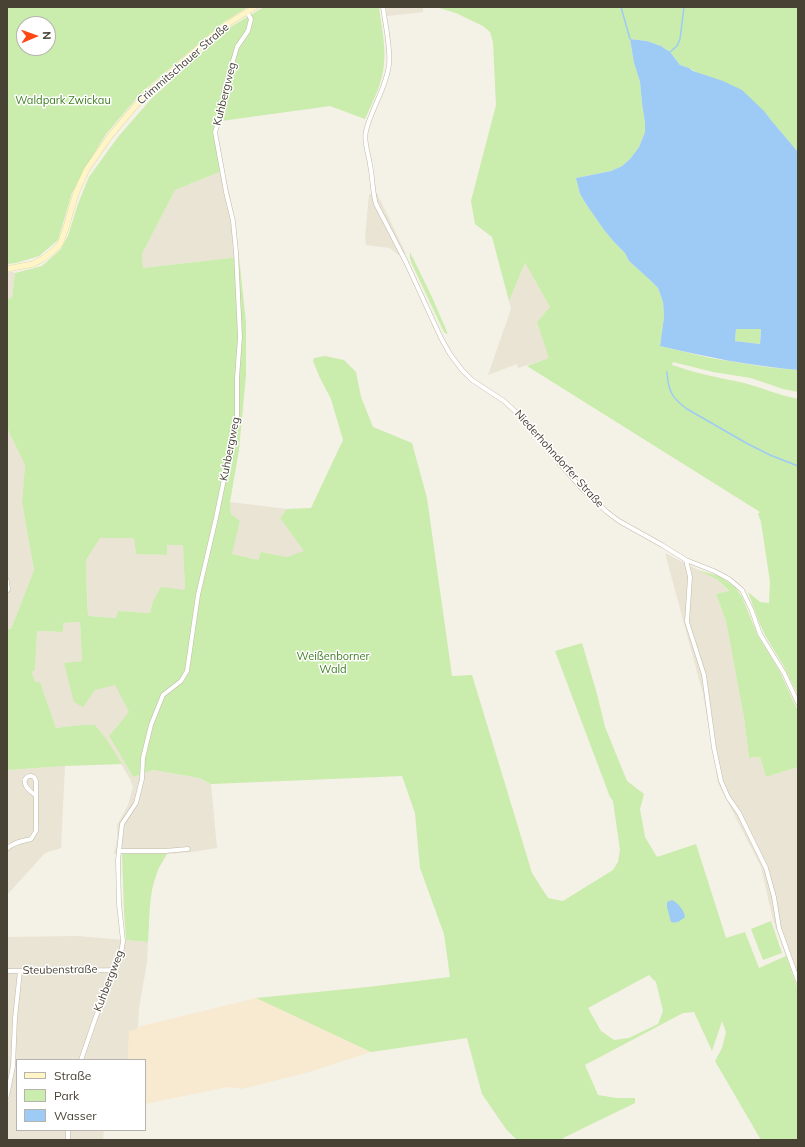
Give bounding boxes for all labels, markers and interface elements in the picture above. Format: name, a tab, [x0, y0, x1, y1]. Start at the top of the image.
north arrow	[16, 16, 56, 56]
street label: Crimmitschauer Straße	[134, 21, 232, 107]
text: N	[40, 31, 54, 40]
street label: Kuhbergweg	[211, 61, 239, 127]
park label: Waldpark Zwickau	[15, 94, 111, 108]
street label: Niederhohndorfer Straße	[512, 407, 606, 511]
street label: Kuhbergweg	[217, 416, 243, 482]
park label: Weißenborner Wald	[297, 650, 369, 676]
street label: Kuhbergweg	[91, 948, 127, 1014]
street label: Steubenstraße	[23, 963, 97, 977]
legend	[16, 1059, 146, 1131]
text: Straße	[54, 1068, 91, 1083]
text: Park	[54, 1088, 79, 1103]
text: Wasser	[54, 1108, 97, 1123]

